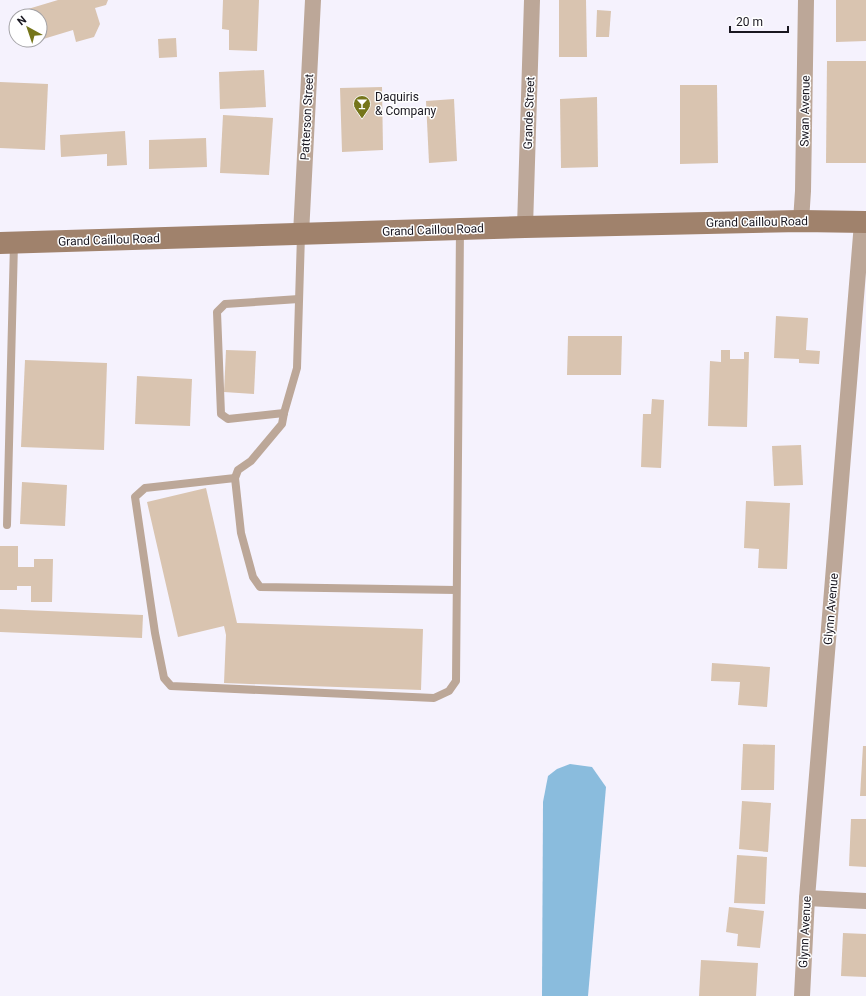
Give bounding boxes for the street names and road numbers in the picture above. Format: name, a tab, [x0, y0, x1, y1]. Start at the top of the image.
street label: Patterson Street	[298, 73, 316, 161]
street label: Swan Avenue	[797, 75, 813, 147]
street label: Grande Street	[521, 76, 537, 150]
street label: Grand Caillou Road	[706, 214, 808, 230]
street label: Grand Caillou Road	[382, 221, 484, 239]
street label: Grand Caillou Road	[58, 231, 160, 249]
street label: Glynn Avenue	[821, 572, 841, 646]
street label: Glynn Avenue	[796, 896, 814, 968]

